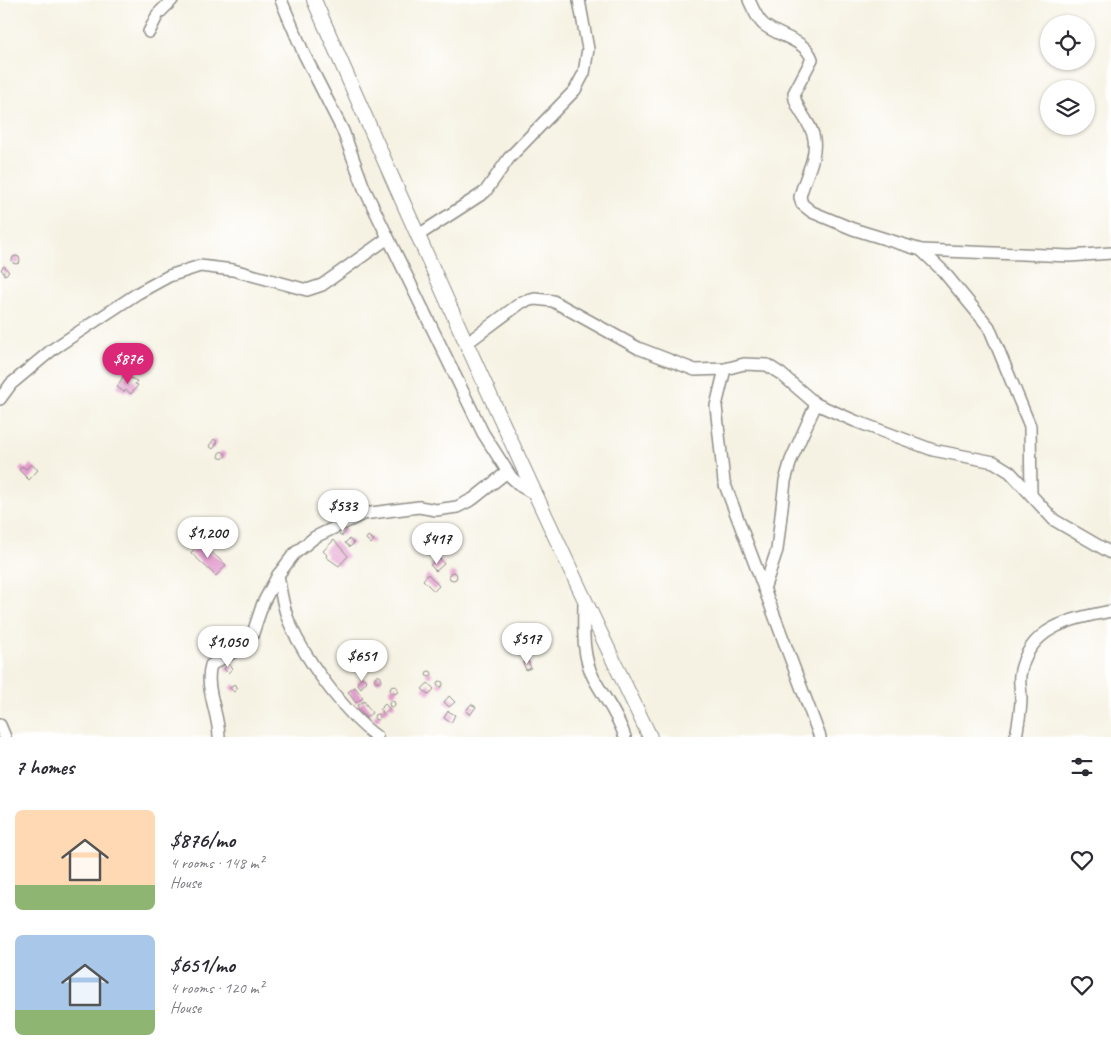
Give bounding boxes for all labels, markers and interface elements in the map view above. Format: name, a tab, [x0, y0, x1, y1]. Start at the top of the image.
map controls	[1040, 15, 1095, 135]
button: locate	[1040, 15, 1095, 70]
button: layers	[1040, 80, 1095, 135]
pin: $876	[98, 342, 158, 385]
text: $876	[113, 349, 143, 369]
pin: $533	[313, 490, 373, 532]
text: $533	[329, 496, 357, 516]
pin: $1,200	[167, 516, 249, 559]
pin: $417	[407, 522, 467, 565]
text: $1,200	[188, 523, 228, 543]
text: $417	[423, 529, 451, 549]
pin: $517	[497, 622, 557, 665]
pin: $1,050	[187, 626, 269, 668]
text: $517	[513, 629, 541, 649]
text: $1,050	[209, 632, 247, 652]
pin: $651	[332, 640, 392, 682]
text: $651	[348, 646, 376, 666]
icon: filters	[1068, 753, 1096, 781]
text: 7 homes	[15, 754, 74, 780]
text: $876/mo	[170, 827, 235, 853]
icon: home	[55, 830, 115, 890]
icon: heart	[1068, 846, 1096, 874]
text: 4 rooms · 148 m²	[170, 853, 264, 873]
text: House	[170, 873, 201, 893]
text: $651/mo	[170, 952, 235, 978]
icon: home	[55, 955, 115, 1015]
icon: heart	[1068, 971, 1096, 999]
text: 4 rooms · 120 m²	[170, 978, 264, 998]
text: House	[170, 998, 201, 1018]

